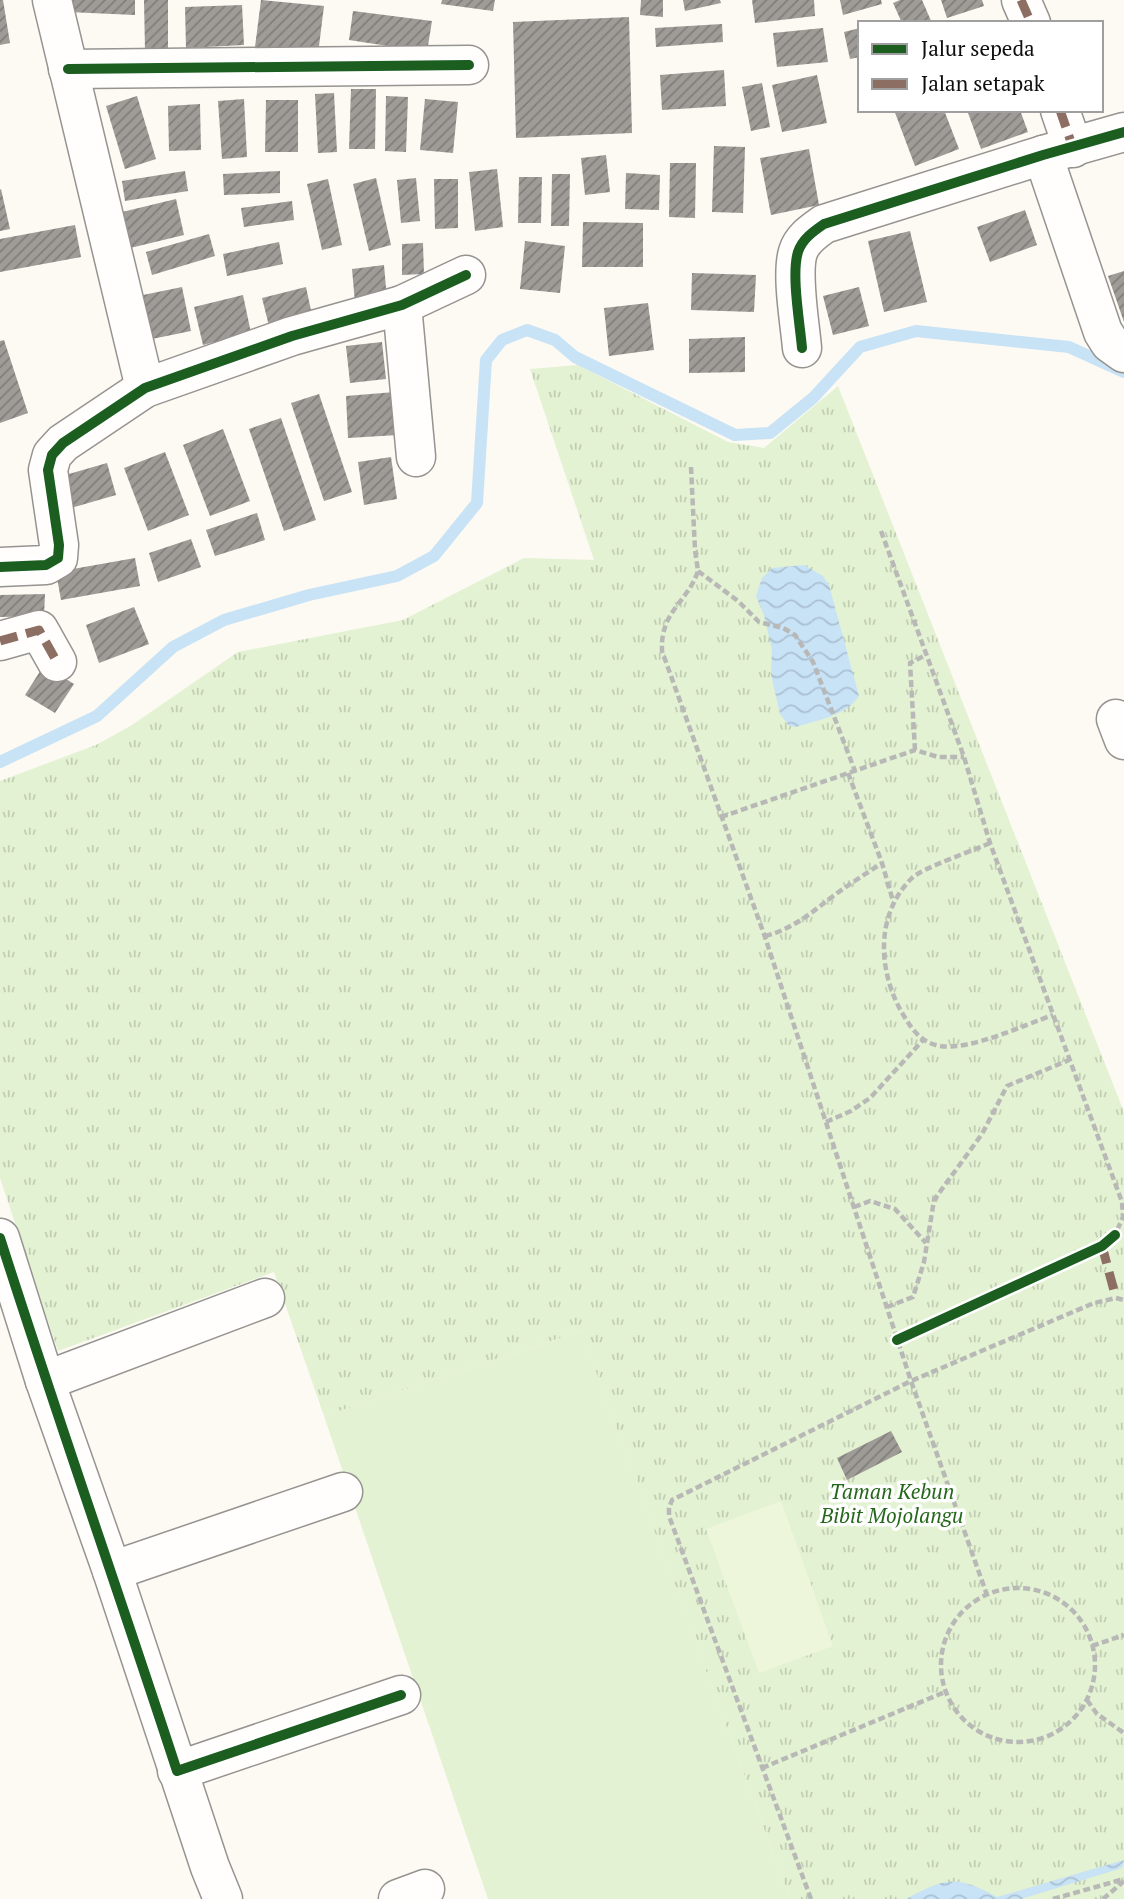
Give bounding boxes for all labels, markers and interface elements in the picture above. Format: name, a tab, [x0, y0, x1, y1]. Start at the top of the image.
legend	[858, 21, 1103, 112]
text: Jalur sepeda	[921, 34, 1035, 62]
text: Jalan setapak	[921, 69, 1045, 97]
park label: Taman Kebun Bibit Mojolangu	[819, 1477, 964, 1529]

